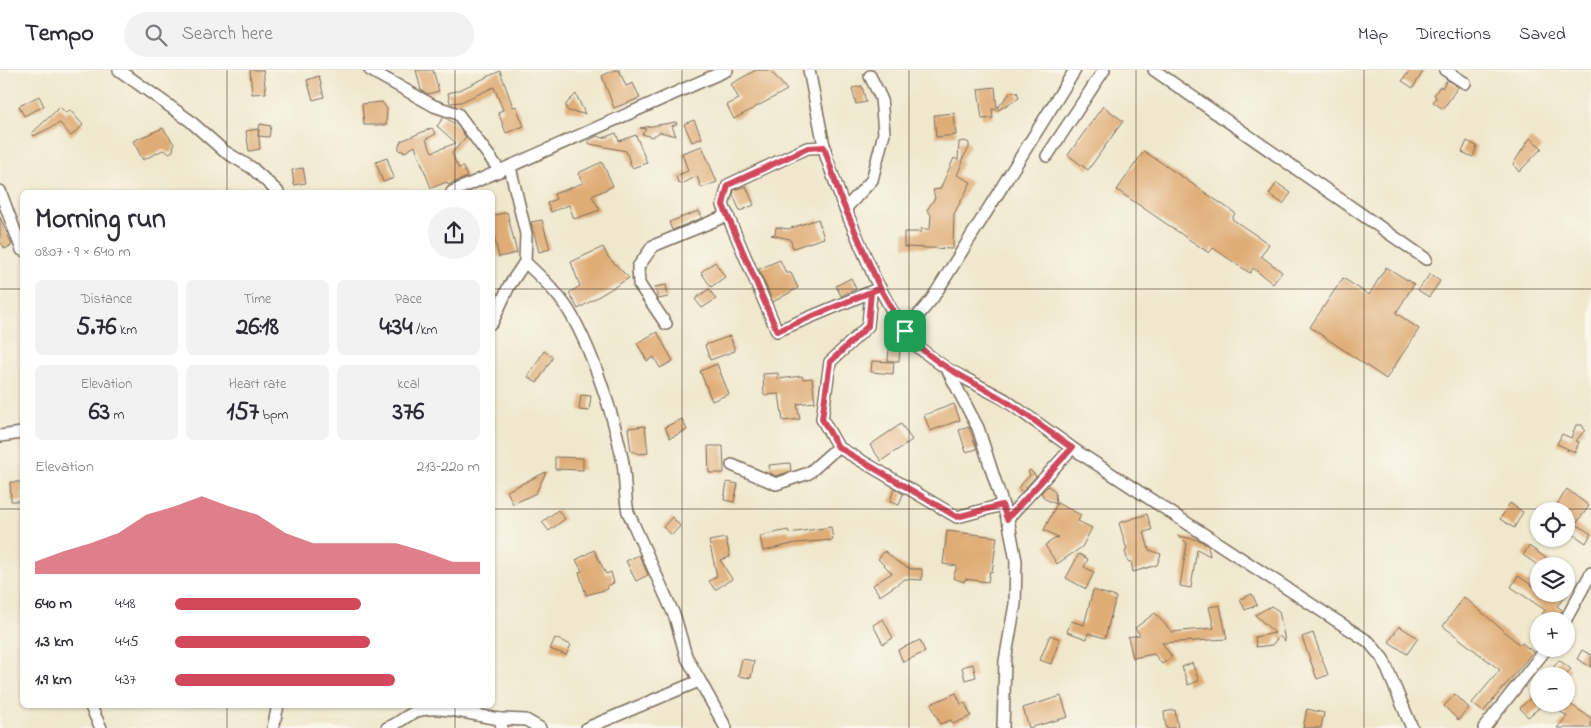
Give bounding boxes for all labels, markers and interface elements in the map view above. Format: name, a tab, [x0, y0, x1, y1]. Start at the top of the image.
search box	[124, 12, 474, 57]
text: Tempo	[25, 17, 94, 52]
icon: search	[142, 21, 170, 49]
text: Search here	[182, 21, 273, 48]
text: Map	[1358, 22, 1388, 48]
text: Directions	[1416, 22, 1491, 48]
text: Saved	[1519, 22, 1566, 48]
text: Morning run	[35, 200, 166, 241]
button: share	[428, 207, 480, 259]
text: 08:07 · 9 × 640 m	[35, 240, 131, 264]
text: Distance	[81, 289, 132, 310]
text: Time	[244, 289, 271, 310]
text: Pace	[395, 289, 422, 310]
text: 5.76	[76, 310, 117, 346]
text: 26:18	[236, 310, 279, 346]
text: 4:34	[380, 310, 413, 346]
pin	[884, 310, 926, 352]
icon: arrive	[891, 317, 919, 345]
text: km	[117, 320, 137, 341]
text: /km	[413, 320, 437, 341]
text: Elevation	[81, 374, 132, 395]
text: Heart rate	[229, 374, 286, 395]
text: kcal	[397, 374, 420, 395]
text: 63	[89, 395, 110, 431]
text: 157	[227, 395, 259, 431]
text: 376	[393, 395, 424, 431]
text: m	[110, 405, 124, 426]
text: bpm	[259, 405, 288, 426]
text: Elevation	[35, 455, 94, 479]
text: 213–220 m	[417, 455, 480, 479]
map controls	[1530, 502, 1575, 712]
button: locate	[1530, 502, 1575, 547]
button: layers	[1530, 557, 1575, 602]
text: 640 m	[35, 592, 72, 616]
text: 4:48	[115, 592, 136, 616]
button: +	[1530, 612, 1575, 657]
text: 1.3 km	[35, 630, 73, 654]
text: 4:45	[115, 630, 139, 654]
button: −	[1530, 667, 1575, 712]
text: 1.9 km	[35, 668, 72, 692]
text: 4:37	[115, 668, 136, 692]

